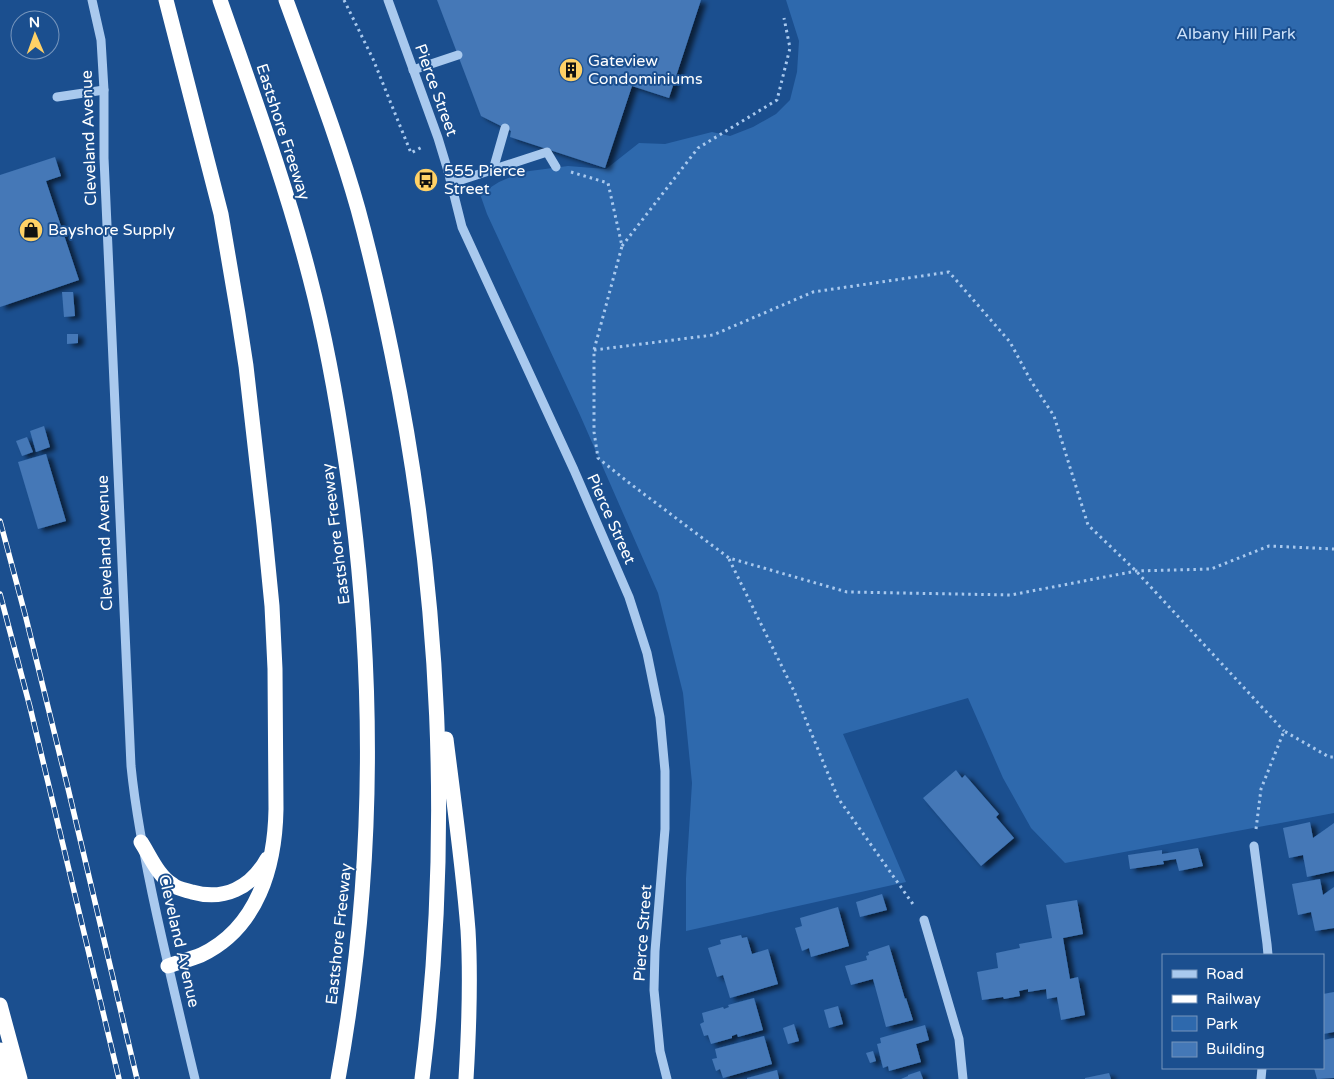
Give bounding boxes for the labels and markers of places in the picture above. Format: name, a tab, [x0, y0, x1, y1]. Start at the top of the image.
place label: Gateview Condominiums	[588, 51, 703, 89]
building icon: Gateview Condominiums	[558, 57, 584, 83]
place label: 555 Pierce Street	[444, 161, 525, 199]
bus stop icon: 555 Pierce Street	[413, 167, 439, 193]
shop icon: Bayshore Supply	[18, 217, 44, 243]
place label: Bayshore Supply	[48, 220, 175, 240]

